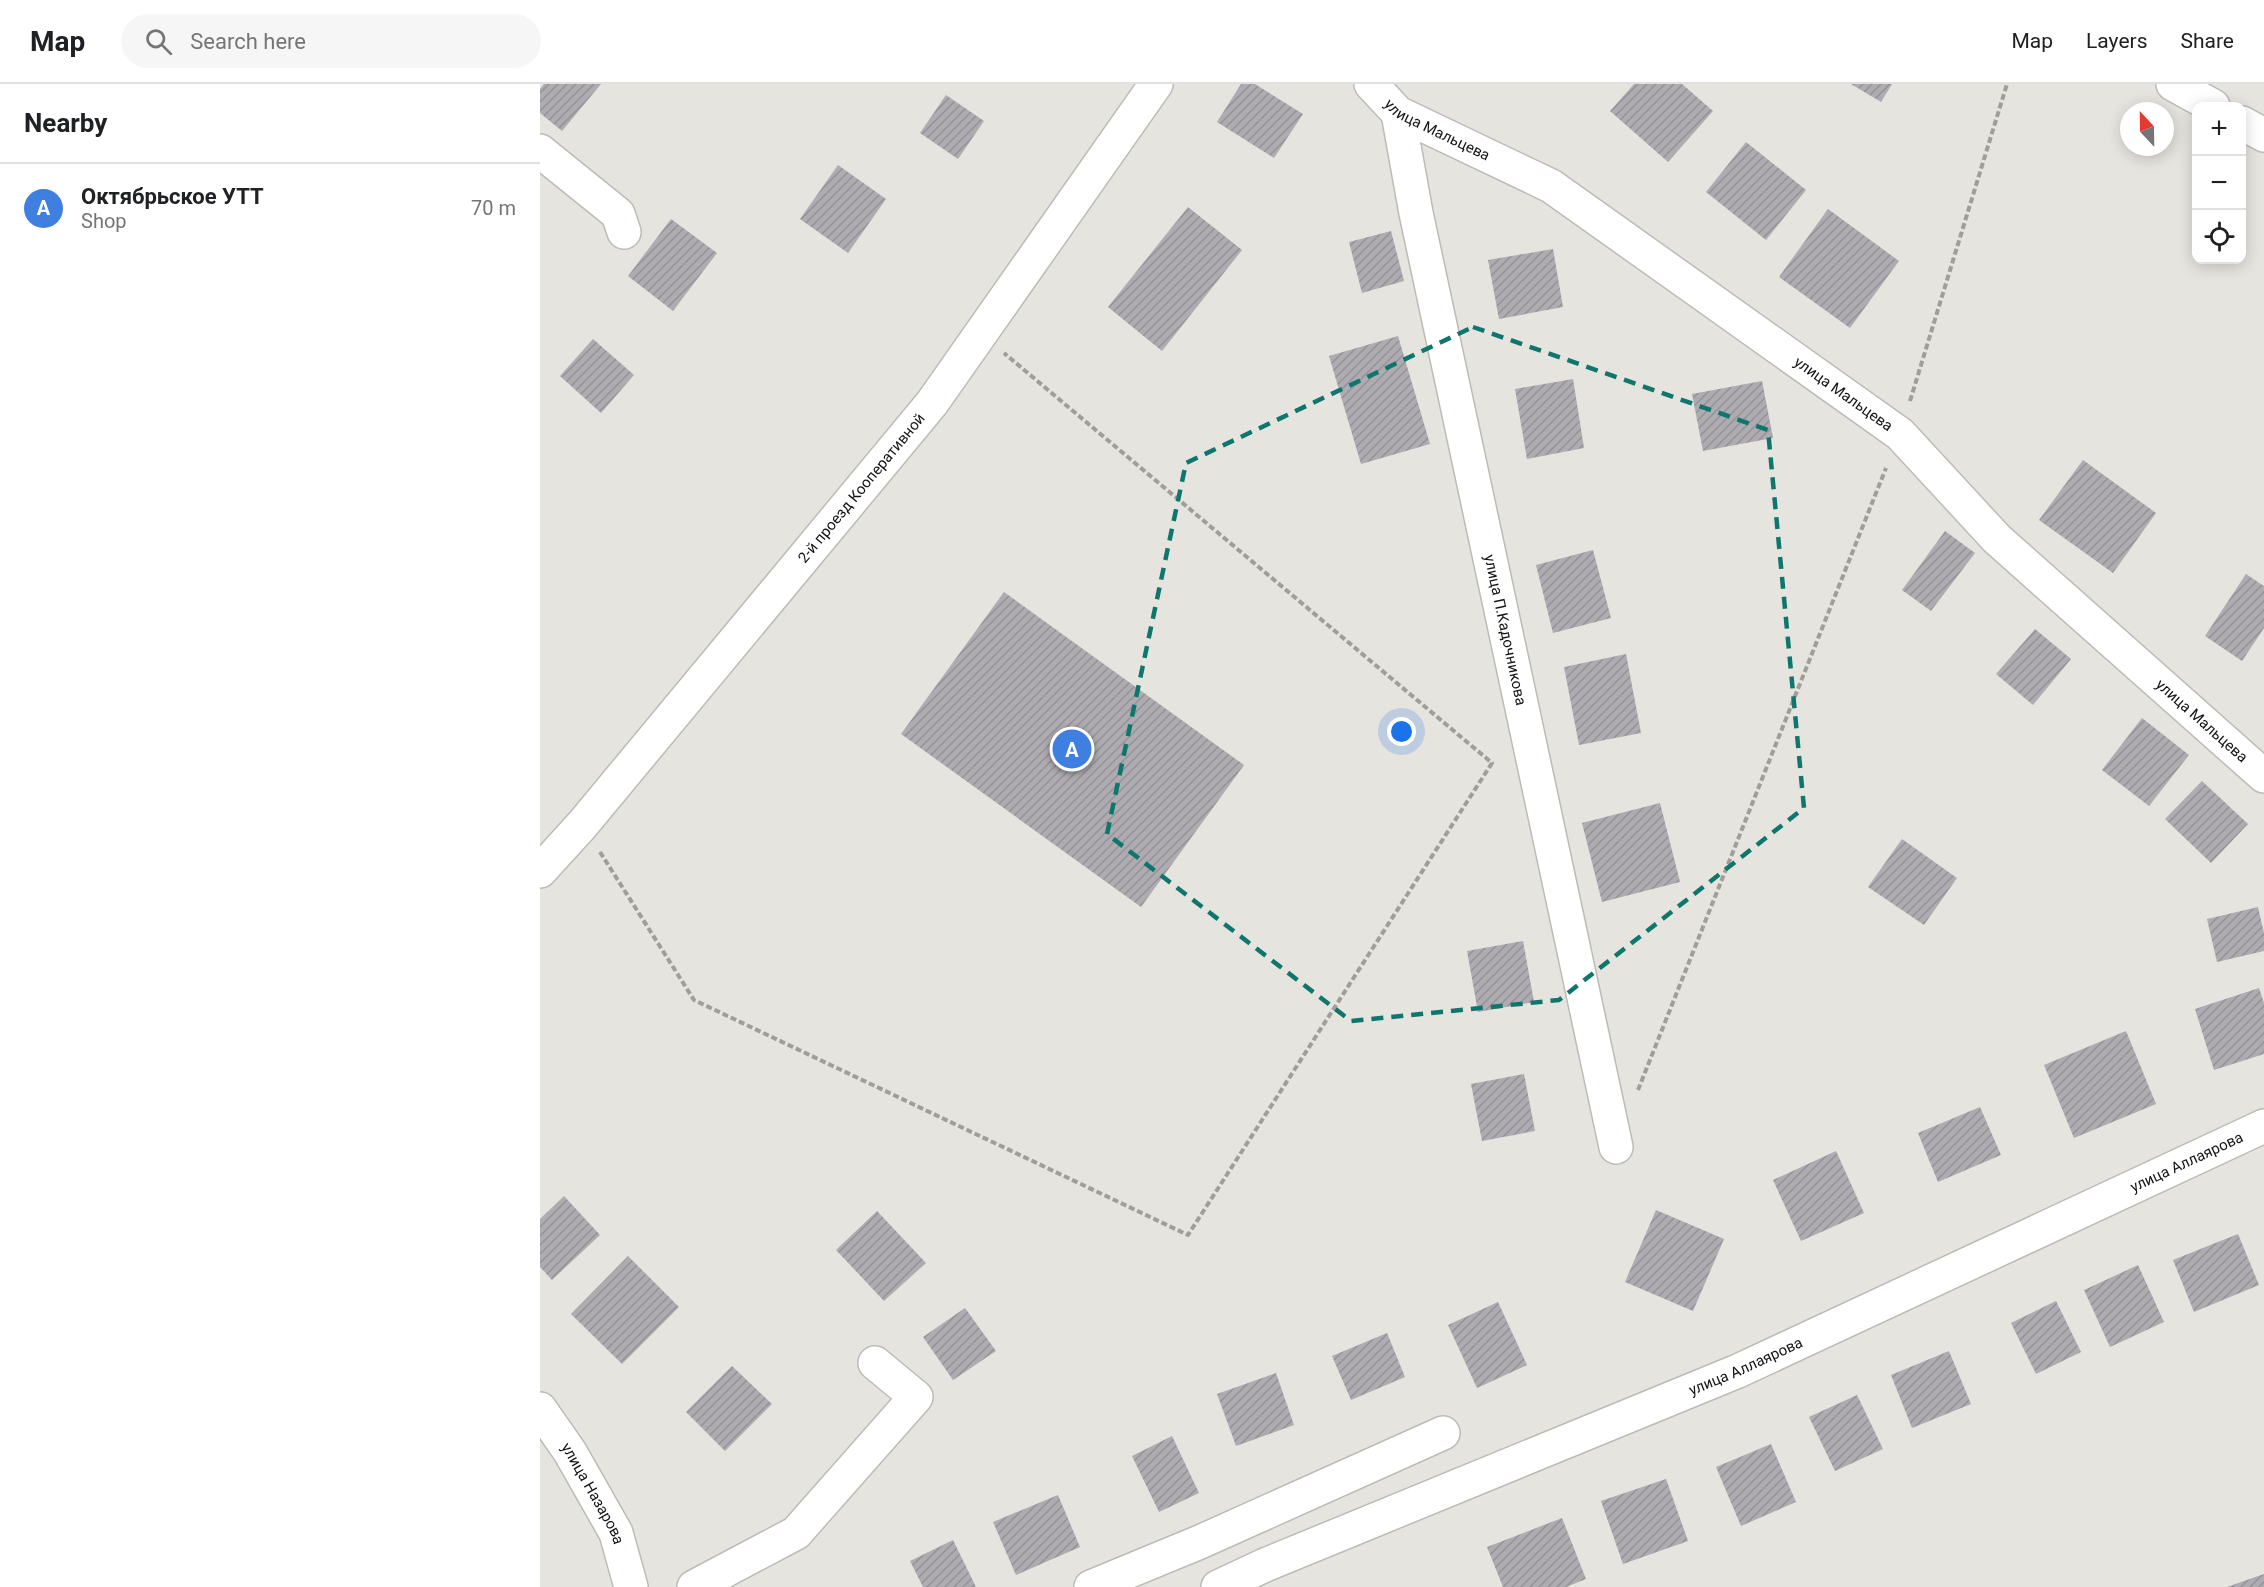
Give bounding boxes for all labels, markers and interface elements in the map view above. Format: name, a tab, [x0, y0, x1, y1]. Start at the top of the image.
search box	[121, 14, 541, 68]
text: Map	[30, 25, 85, 58]
icon: search	[142, 25, 175, 58]
text: Search here	[190, 29, 306, 54]
text: Map	[2011, 29, 2053, 53]
text: Layers	[2086, 29, 2147, 53]
text: Share	[2180, 29, 2234, 53]
street label: улица Мальцева	[1381, 95, 1493, 164]
north arrow	[2120, 102, 2174, 156]
map controls	[2192, 102, 2246, 264]
button: +	[2192, 102, 2246, 156]
text: Nearby	[24, 108, 107, 138]
button: −	[2192, 156, 2246, 210]
text: Октябрьское УТТ	[81, 184, 264, 209]
text: A	[37, 196, 50, 220]
text: 70 m	[471, 196, 516, 220]
text: Shop	[81, 209, 127, 233]
button: locate	[2192, 210, 2246, 264]
street label: улица Мальцева	[1791, 353, 1896, 435]
street label: 2-й проезд Кооперативной	[794, 410, 929, 567]
street label: улица П.Кадочникова	[1480, 553, 1530, 707]
street label: улица Мальцева	[2152, 675, 2251, 766]
your location	[1387, 717, 1416, 746]
pin: A	[1052, 726, 1092, 772]
street label: улица Аллаярова	[2127, 1128, 2246, 1196]
street label: улица Аллаярова	[1686, 1333, 1805, 1399]
street label: улица Назарова	[557, 1439, 628, 1546]

